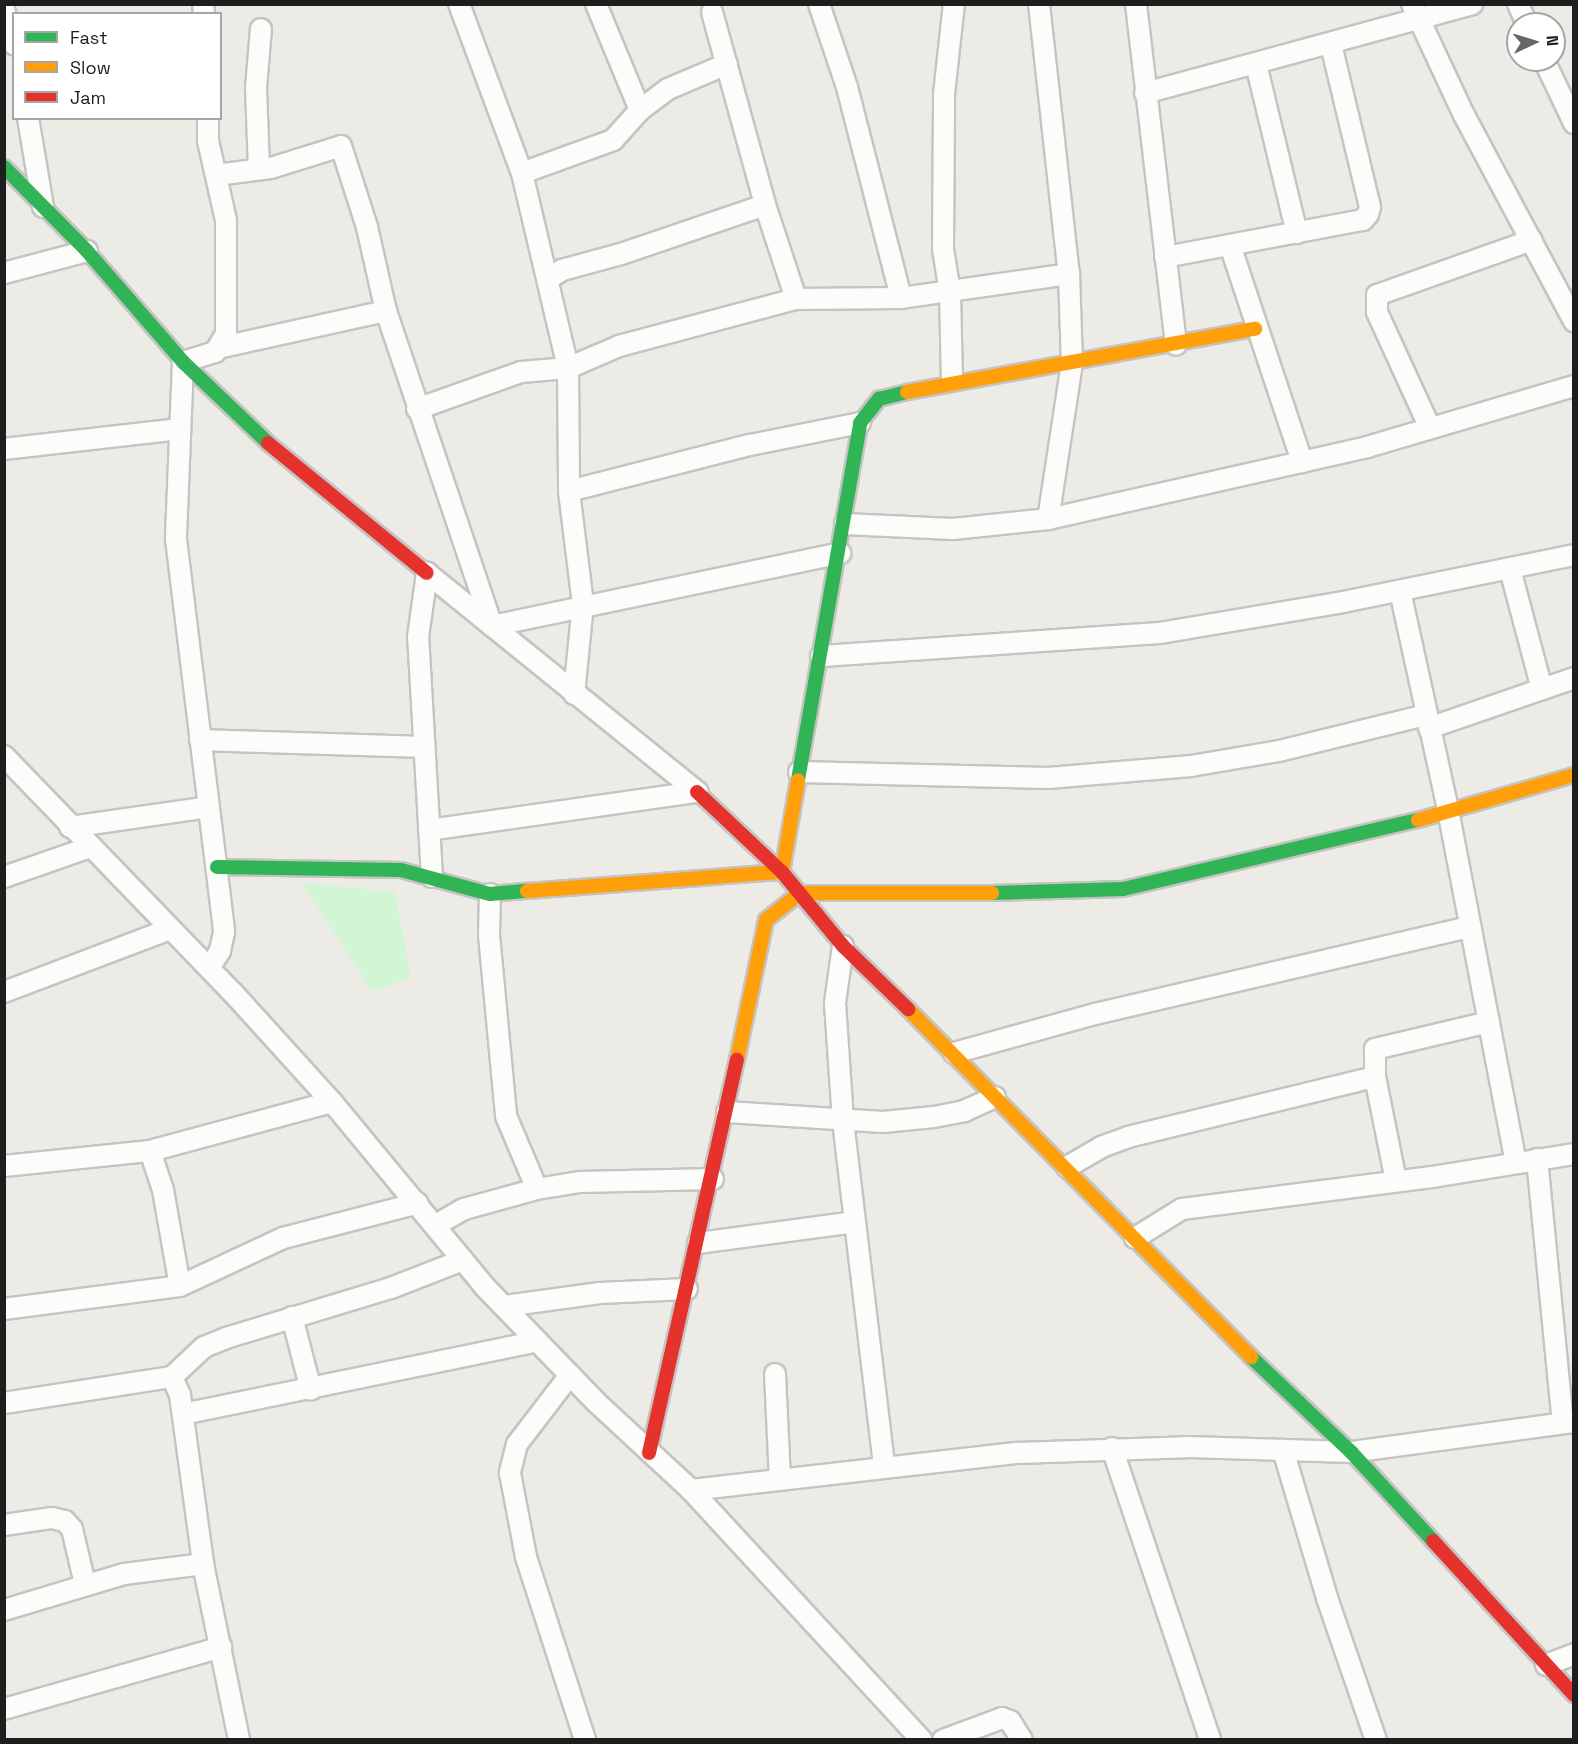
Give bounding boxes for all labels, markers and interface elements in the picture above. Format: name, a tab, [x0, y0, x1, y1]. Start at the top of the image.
legend	[12, 12, 222, 120]
north arrow	[1506, 12, 1566, 72]
text: Fast	[70, 26, 107, 49]
text: N	[1542, 35, 1563, 47]
text: Slow	[70, 56, 111, 79]
text: Jam	[70, 86, 106, 109]

